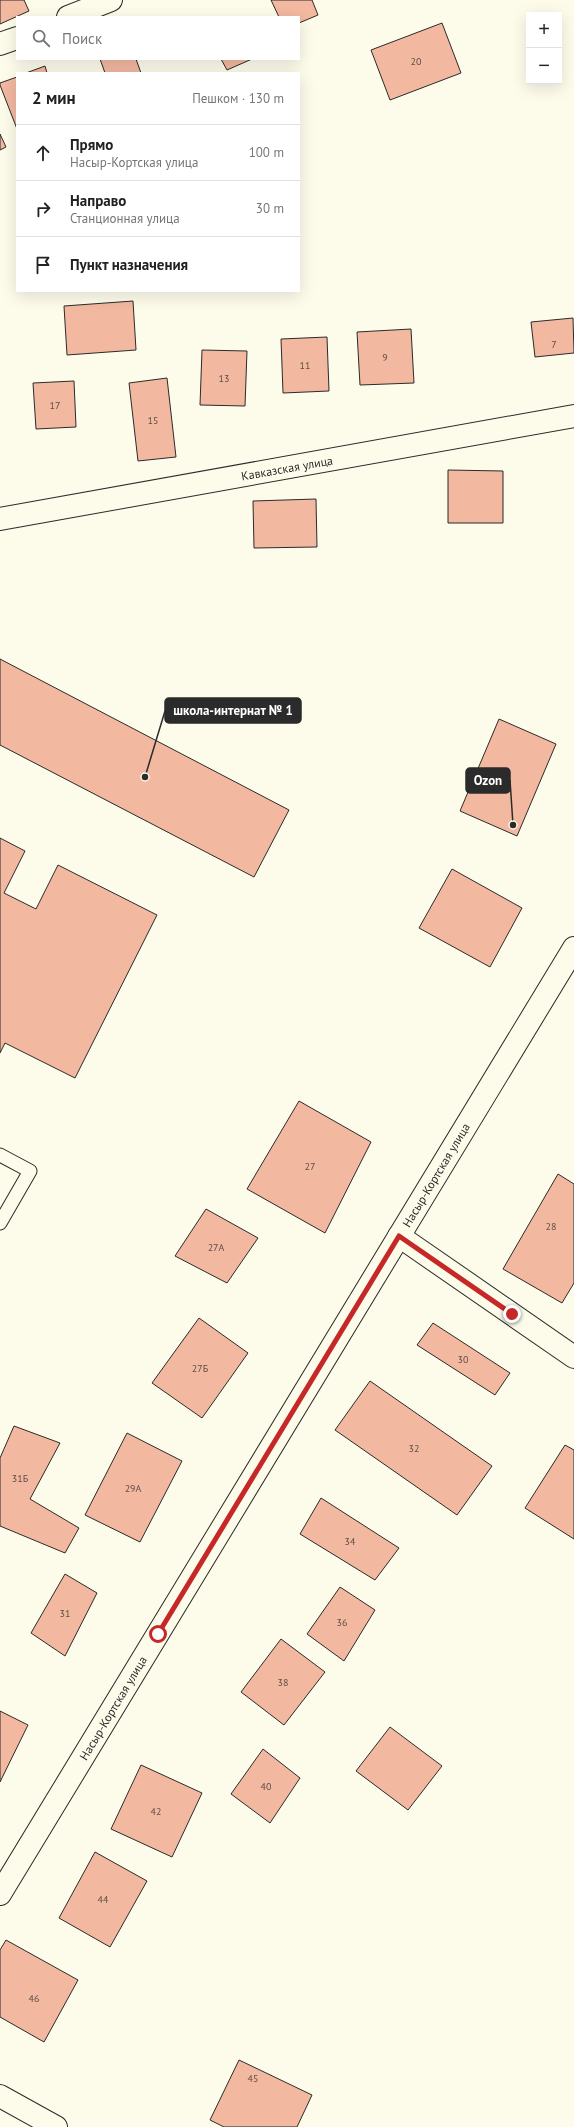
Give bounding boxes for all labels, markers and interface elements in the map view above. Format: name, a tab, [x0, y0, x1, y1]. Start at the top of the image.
map controls	[526, 12, 562, 84]
button: +	[526, 12, 562, 48]
search box	[16, 16, 300, 60]
icon: search	[30, 27, 52, 49]
text: Поиск	[62, 29, 102, 48]
button: −	[526, 48, 562, 84]
house number: 20	[411, 55, 422, 68]
text: 2 мин	[32, 87, 76, 109]
text: Пешком · 130 m	[192, 90, 284, 107]
text: Прямо	[70, 135, 113, 154]
icon: ahead	[32, 142, 54, 164]
text: 100 m	[249, 144, 284, 161]
text: Насыр-Кортская улица	[70, 154, 198, 171]
text: Направо	[70, 191, 126, 210]
icon: right	[32, 198, 54, 220]
text: 30 m	[256, 200, 284, 217]
text: Станционная улица	[70, 210, 180, 227]
icon: arrive	[32, 254, 54, 276]
text: Пункт назначения	[70, 255, 188, 274]
house number: 7	[551, 338, 557, 351]
house number: 9	[382, 351, 388, 364]
house number: 11	[300, 359, 310, 372]
house number: 13	[219, 372, 229, 385]
house number: 17	[50, 399, 60, 412]
house number: 15	[148, 414, 158, 427]
street label: Кавказская улица	[240, 453, 334, 483]
callout: школа-интернат № 1	[165, 698, 301, 723]
text: школа-интернат № 1	[173, 702, 293, 719]
callout: Ozon	[466, 768, 510, 793]
text: Ozon	[474, 772, 502, 789]
street label: Насыр-Кортская улица	[399, 1120, 473, 1230]
house number: 27	[305, 1160, 315, 1173]
house number: 28	[546, 1220, 556, 1233]
house number: 27А	[208, 1241, 225, 1254]
route end	[503, 1305, 521, 1323]
house number: 30	[458, 1353, 469, 1366]
house number: 27Б	[192, 1362, 209, 1375]
house number: 32	[409, 1442, 419, 1455]
house number: 31Б	[12, 1472, 29, 1485]
house number: 29А	[125, 1482, 142, 1495]
house number: 34	[345, 1535, 356, 1548]
house number: 31	[60, 1607, 70, 1620]
house number: 36	[337, 1616, 347, 1629]
route start	[149, 1625, 167, 1643]
street label: Насыр-Кортская улица	[76, 1653, 150, 1763]
house number: 38	[278, 1676, 288, 1689]
house number: 40	[261, 1780, 272, 1793]
house number: 42	[151, 1805, 161, 1818]
house number: 44	[98, 1893, 109, 1906]
house number: 46	[29, 1992, 39, 2005]
house number: 45	[248, 2072, 258, 2085]

